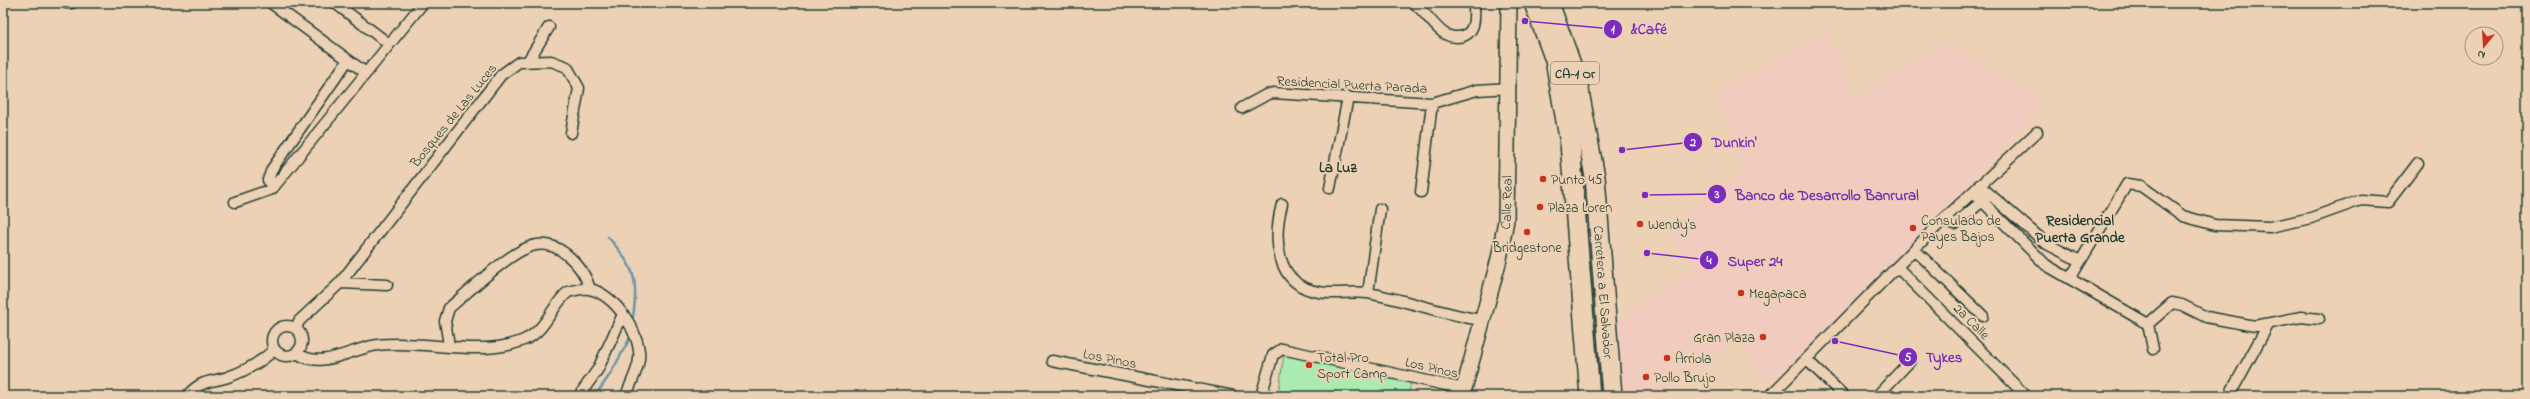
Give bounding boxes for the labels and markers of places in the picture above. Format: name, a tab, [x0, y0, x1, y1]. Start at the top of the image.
callout: &Café	[1603, 15, 1675, 42]
callout: Dunkin'	[1683, 128, 1764, 155]
place label: Punto 45	[1551, 170, 1602, 191]
marker: Punto 45	[1538, 174, 1548, 184]
callout: Banco de Desarrollo Banrural	[1707, 181, 1926, 208]
place label: Plaza Loren	[1548, 198, 1612, 219]
marker: Plaza Loren	[1535, 202, 1545, 212]
place label: Consulado de Payes Bajos	[1921, 211, 2001, 249]
place label: Wendy's	[1648, 215, 1696, 237]
marker: Wendy's	[1635, 219, 1645, 229]
marker: Consulado de Payes Bajos	[1908, 223, 1918, 233]
marker: Bridgestone	[1522, 227, 1532, 237]
place label: Bridgestone	[1491, 238, 1562, 260]
callout: Super 24	[1699, 247, 1790, 274]
place label: Megapaca	[1749, 284, 1807, 306]
marker: Megapaca	[1736, 288, 1746, 298]
place label: Gran Plaza	[1693, 328, 1755, 349]
marker: Gran Plaza	[1758, 332, 1768, 342]
callout: Tykes	[1898, 343, 1971, 370]
place label: Total Pro Sport Camp	[1317, 348, 1388, 385]
place label: Arriola	[1675, 349, 1712, 370]
marker: Arriola	[1662, 353, 1672, 363]
marker: Total Pro Sport Camp	[1304, 360, 1314, 370]
place label: Pollo Brujo	[1654, 368, 1715, 389]
marker: Pollo Brujo	[1641, 372, 1651, 382]

